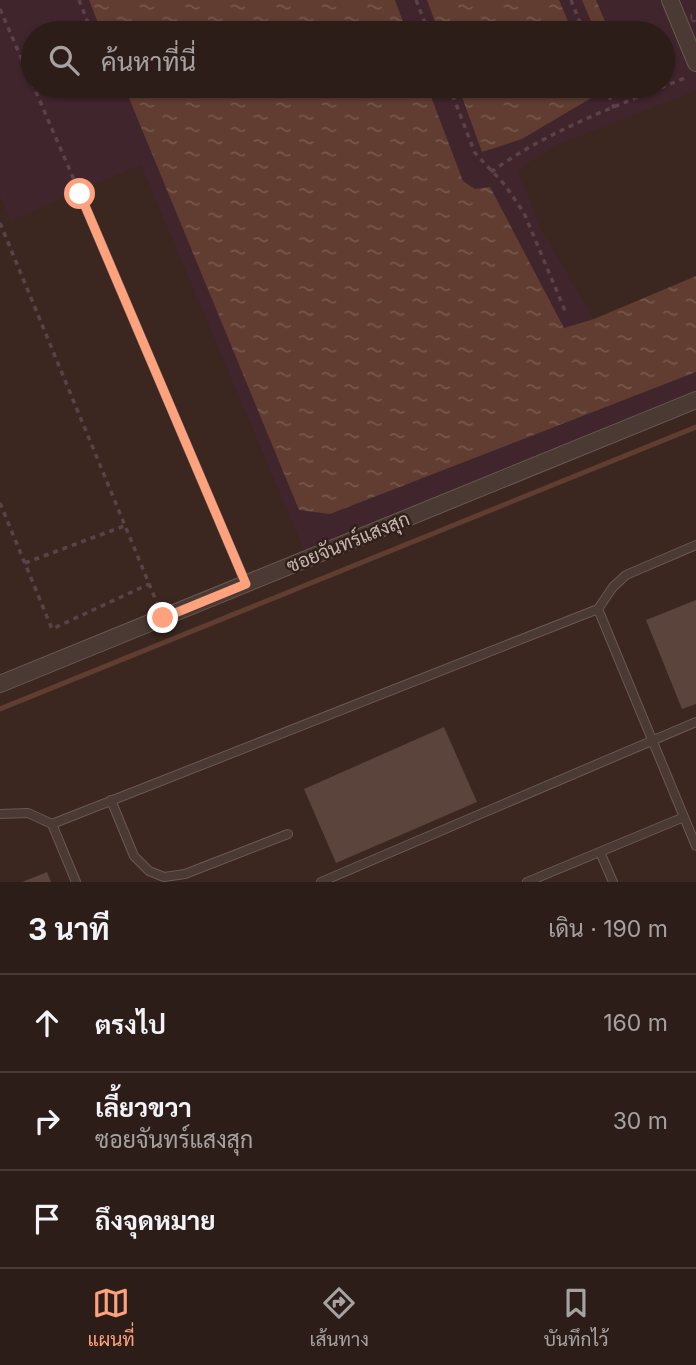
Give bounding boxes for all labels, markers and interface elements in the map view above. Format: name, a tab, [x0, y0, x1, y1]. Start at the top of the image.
search box	[21, 21, 675, 98]
icon: search	[45, 41, 83, 79]
text: ค้นหาที่นี่	[101, 46, 196, 77]
route start	[64, 178, 95, 209]
street label: ซอยจันทร์แสงสุก	[283, 506, 413, 579]
route end	[147, 602, 178, 633]
text: 3 นาที	[28, 911, 110, 947]
text: เดิน · 190 m	[548, 915, 668, 943]
icon: ahead	[28, 1004, 66, 1042]
text: ตรงไป	[95, 1009, 166, 1040]
text: 160 m	[603, 1009, 668, 1037]
text: เลี้ยวขวา	[95, 1092, 192, 1123]
icon: right	[28, 1102, 66, 1140]
text: 30 m	[613, 1107, 668, 1135]
text: ซอยจันทร์แสงสุก	[95, 1126, 253, 1154]
icon: arrive	[28, 1200, 66, 1238]
text: ถึงจุดหมาย	[95, 1205, 216, 1236]
tab: แผนที่	[87, 1284, 135, 1351]
tab: เส้นทาง	[310, 1284, 369, 1351]
tab: บันทึกไว้	[544, 1284, 609, 1351]

